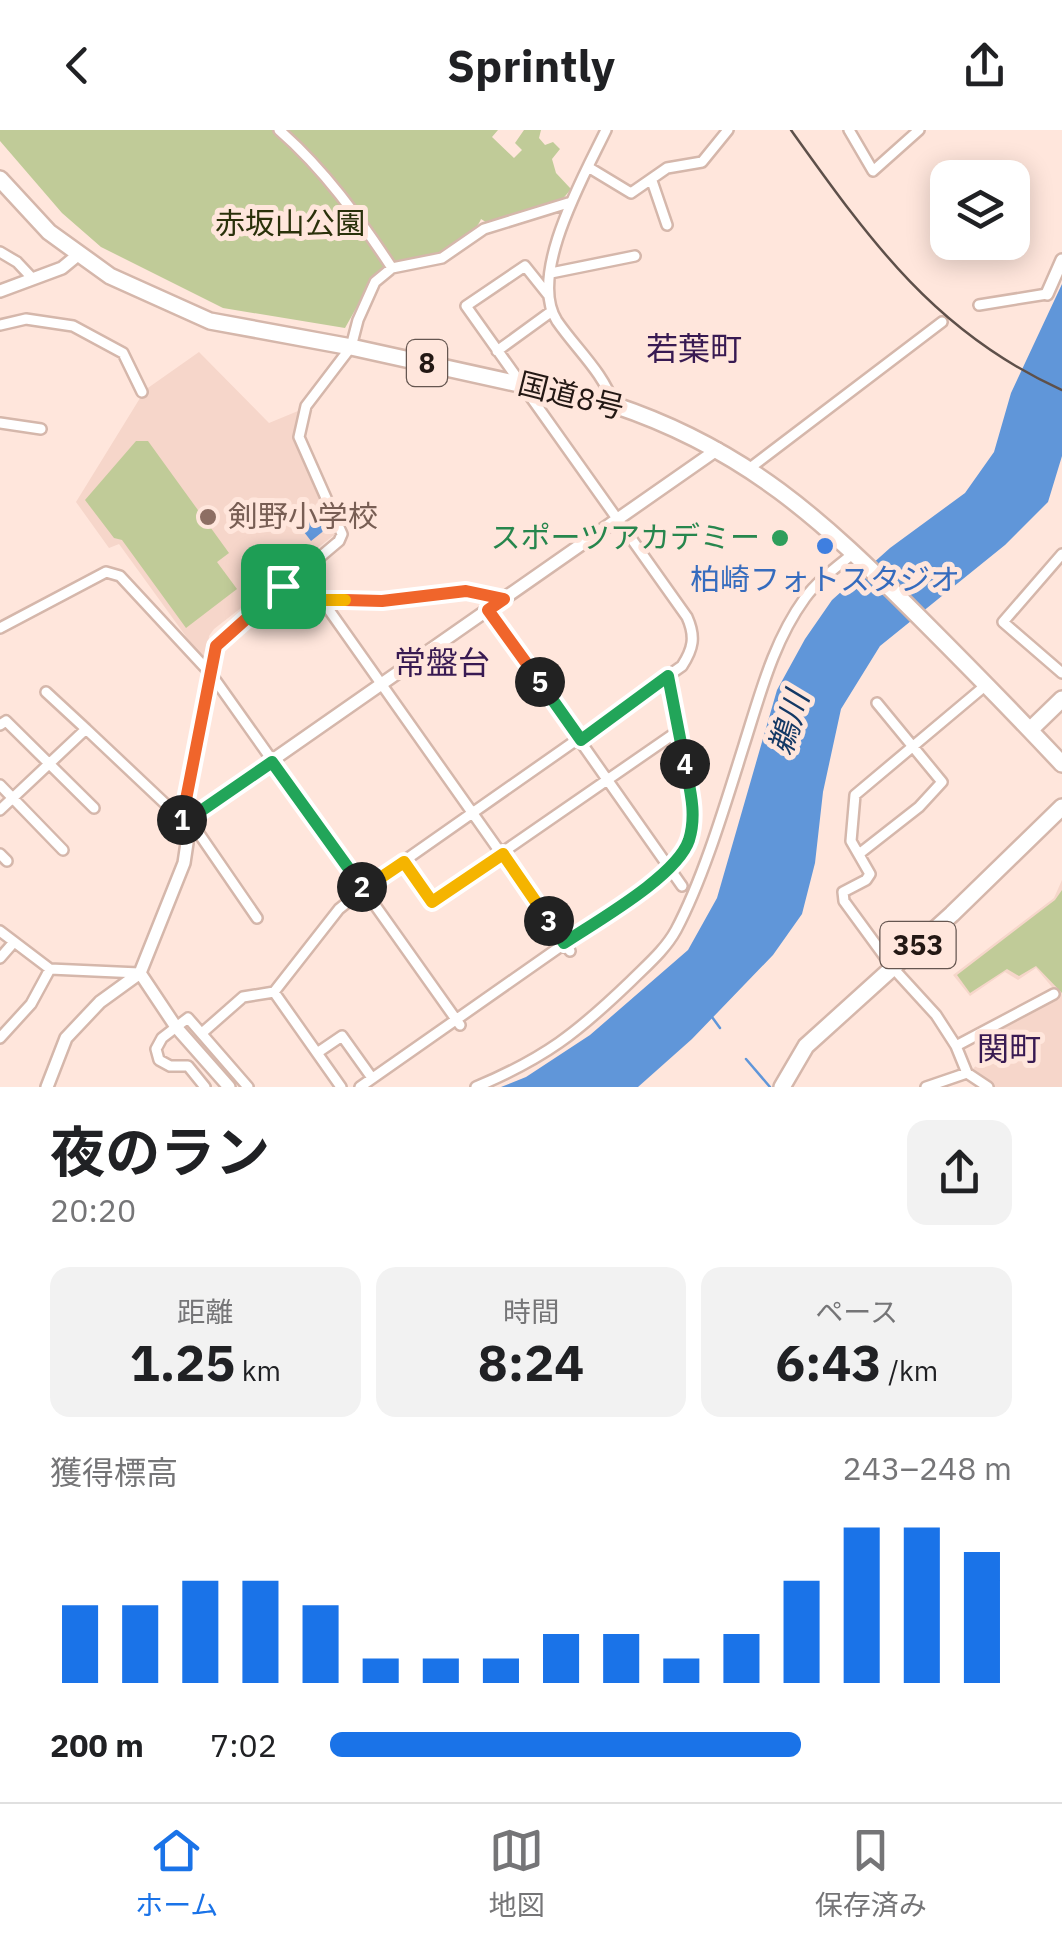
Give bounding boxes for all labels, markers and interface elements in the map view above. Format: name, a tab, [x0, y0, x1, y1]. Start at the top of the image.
text: Sprintly	[447, 36, 615, 94]
icon: back	[50, 38, 105, 93]
icon: share	[957, 38, 1012, 93]
map controls	[930, 160, 1030, 260]
button: layers	[930, 160, 1030, 260]
park label: 赤坂山公園	[215, 203, 365, 242]
district label: 若葉町	[646, 327, 742, 369]
road number: 8	[407, 340, 447, 386]
street label: 国道8号	[514, 363, 628, 427]
place label: 剣野小学校	[228, 496, 378, 535]
marker: 剣野小学校	[197, 506, 219, 528]
place label: スポーツアカデミー	[491, 517, 760, 556]
marker: スポーツアカデミー	[769, 527, 791, 549]
marker: 柏崎フォトスタジオ	[814, 535, 836, 557]
pin	[241, 544, 326, 629]
icon: arrive	[256, 559, 311, 614]
place label: 柏崎フォトスタジオ	[690, 559, 960, 598]
district label: 常盤台	[394, 641, 490, 683]
pin: 5	[515, 657, 565, 707]
text: 5	[532, 663, 548, 700]
water label: 鵜川	[759, 683, 818, 759]
pin: 4	[660, 739, 710, 789]
text: 4	[677, 745, 693, 782]
pin: 1	[157, 795, 207, 845]
text: 1	[174, 801, 190, 838]
pin: 2	[337, 862, 387, 912]
text: 2	[354, 868, 370, 905]
pin: 3	[524, 896, 574, 946]
text: 3	[541, 902, 557, 939]
road number: 353	[880, 922, 956, 968]
district label: 関町	[977, 1027, 1041, 1069]
text: 夜のラン	[50, 1116, 270, 1187]
button: share	[907, 1120, 1012, 1225]
text: 20:20	[50, 1189, 136, 1231]
text: 距離	[177, 1293, 233, 1330]
text: 時間	[503, 1293, 559, 1330]
text: ペース	[815, 1293, 898, 1330]
text: 1.25	[130, 1330, 235, 1395]
text: 8:24	[478, 1330, 584, 1395]
text: 6:43	[775, 1330, 882, 1395]
text: km	[235, 1352, 281, 1389]
text: /km	[882, 1352, 938, 1389]
text: 243–248 m	[842, 1447, 1012, 1489]
text: 獲得標高	[50, 1451, 178, 1493]
text: 200 m	[50, 1724, 144, 1766]
text: 7:02	[210, 1724, 277, 1766]
tab: ホーム	[135, 1823, 218, 1923]
tab: 地図	[489, 1823, 545, 1923]
tab: 保存済み	[815, 1823, 927, 1923]

